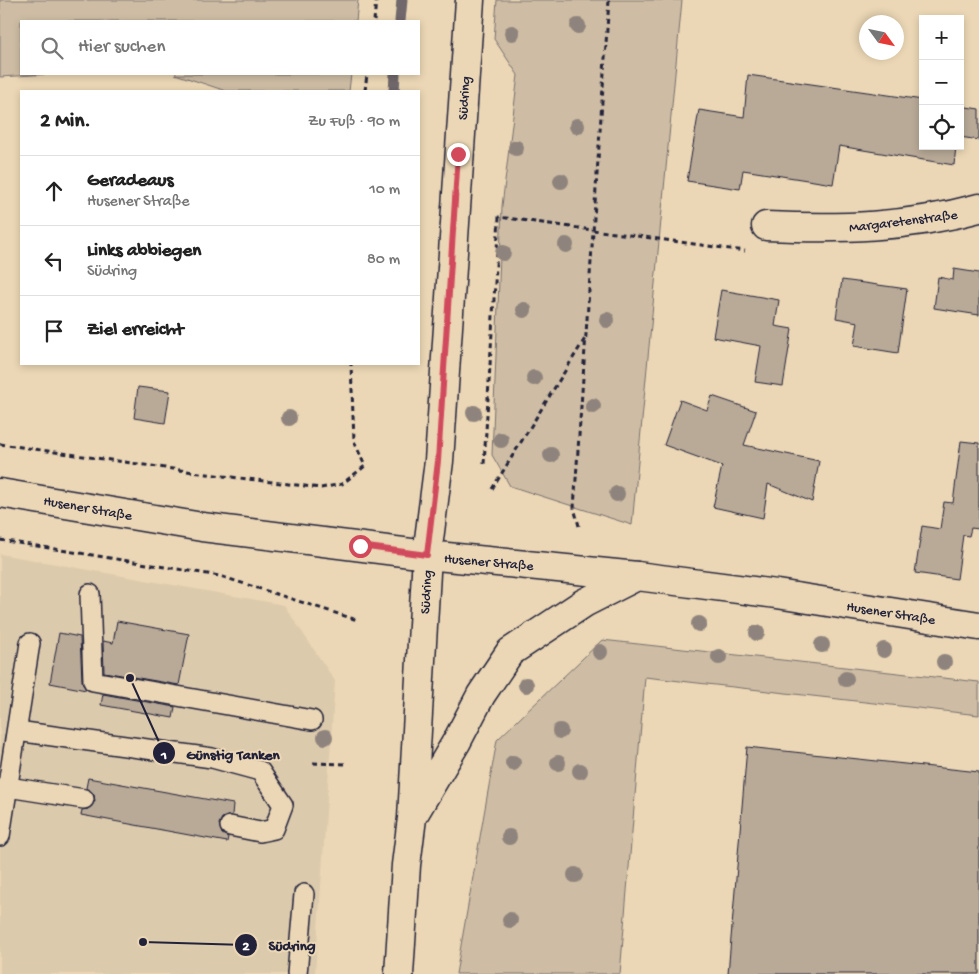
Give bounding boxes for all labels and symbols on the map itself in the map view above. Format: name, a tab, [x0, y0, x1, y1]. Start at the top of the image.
north arrow	[859, 15, 904, 60]
street label: Südring	[455, 76, 476, 121]
route end	[447, 143, 470, 166]
street label: Margaretenstraße	[848, 207, 959, 238]
street label: Husener Straße	[42, 493, 134, 526]
route start	[349, 535, 372, 558]
street label: Husener Straße	[443, 551, 535, 576]
street label: Südring	[418, 570, 437, 614]
street label: Husener Straße	[845, 599, 937, 630]
callout: Günstig Tanken	[151, 738, 289, 768]
text: 1	[160, 747, 167, 765]
text: Günstig Tanken	[186, 747, 281, 765]
callout: Südring	[234, 930, 326, 960]
text: 2	[242, 938, 250, 956]
text: Südring	[268, 938, 316, 956]

